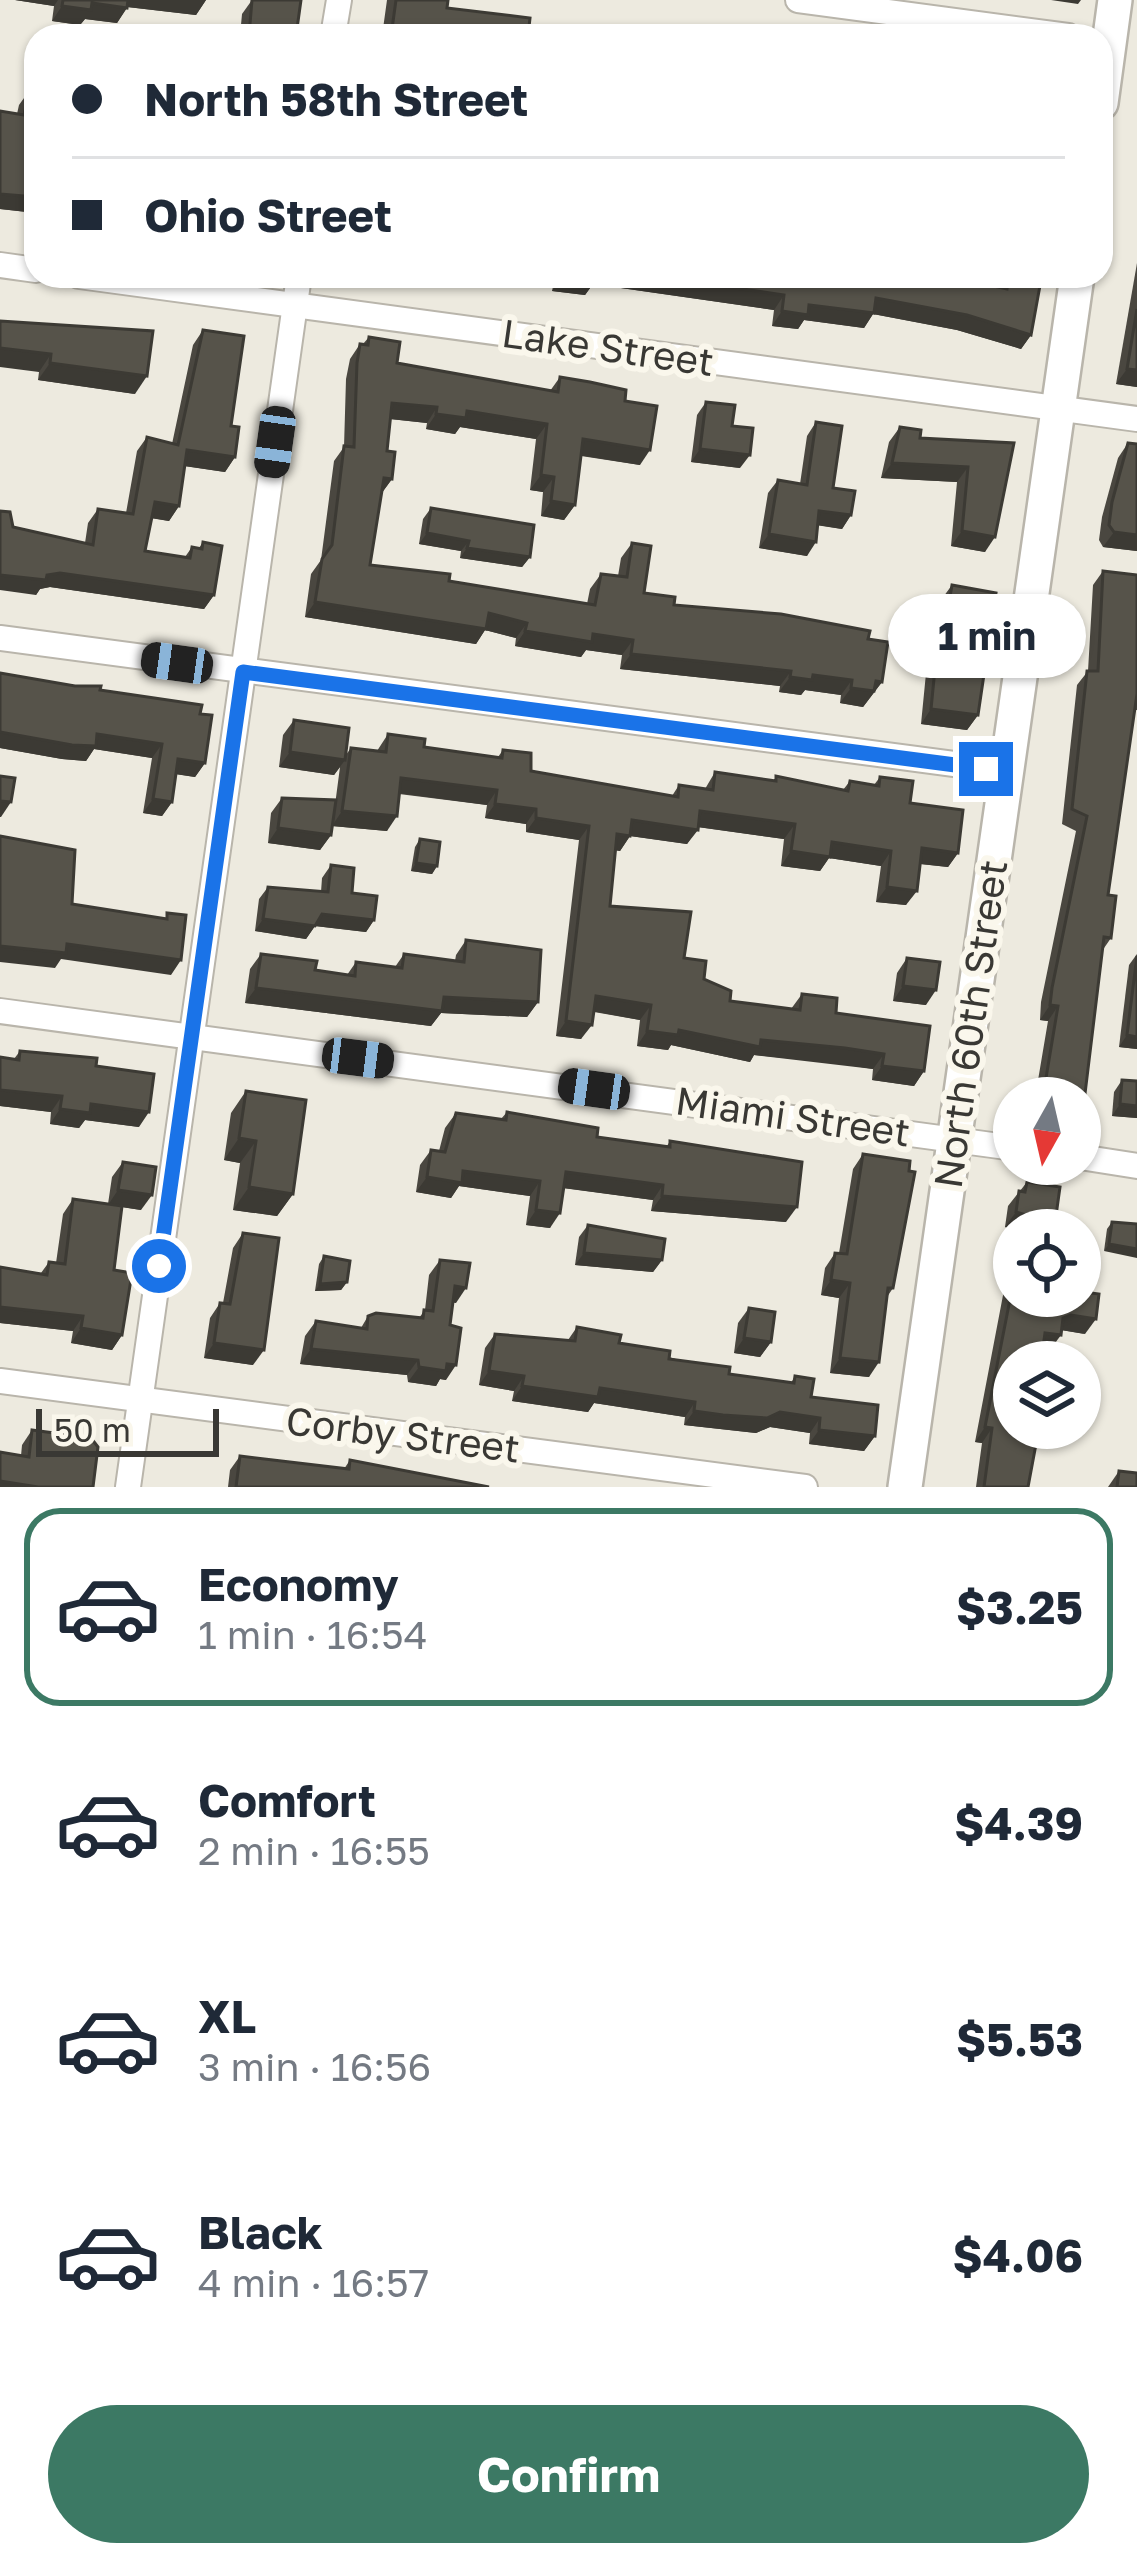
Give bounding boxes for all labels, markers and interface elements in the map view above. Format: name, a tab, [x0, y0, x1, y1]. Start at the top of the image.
text: North 58th Street	[144, 72, 528, 126]
text: Ohio Street	[144, 188, 392, 242]
street label: Lake Street	[499, 309, 717, 385]
car	[252, 404, 298, 480]
callout: 1 min	[887, 595, 1085, 679]
text: 1 min	[938, 612, 1036, 659]
car	[139, 640, 215, 686]
route end	[959, 742, 1013, 796]
street label: North 60th Street	[924, 857, 1016, 1191]
car	[320, 1036, 396, 1080]
car	[556, 1066, 632, 1112]
street label: Miami Street	[673, 1076, 913, 1156]
north arrow	[993, 1077, 1101, 1185]
map controls	[993, 1077, 1101, 1449]
button: locate	[993, 1209, 1101, 1317]
route start	[132, 1239, 186, 1293]
button: layers	[993, 1341, 1101, 1449]
street label: Corby Street	[283, 1396, 523, 1472]
scale bar	[36, 1403, 219, 1456]
text: 50 m	[54, 1410, 131, 1449]
icon: car	[54, 1553, 162, 1661]
text: Economy	[198, 1557, 399, 1611]
text: $3.25	[956, 1580, 1083, 1634]
text: 1 min · 16:54	[198, 1611, 427, 1658]
icon: car	[54, 1769, 162, 1877]
text: Comfort	[198, 1773, 376, 1827]
text: $4.39	[954, 1796, 1083, 1850]
text: 2 min · 16:55	[198, 1827, 430, 1874]
icon: car	[54, 1985, 162, 2093]
text: XL	[198, 1989, 256, 2043]
text: $5.53	[956, 2012, 1083, 2066]
text: 3 min · 16:56	[198, 2043, 431, 2090]
icon: car	[54, 2201, 162, 2309]
text: Black	[198, 2205, 323, 2259]
text: $4.06	[952, 2228, 1083, 2282]
text: 4 min · 16:57	[198, 2259, 429, 2306]
button: Confirm	[48, 2405, 1089, 2543]

